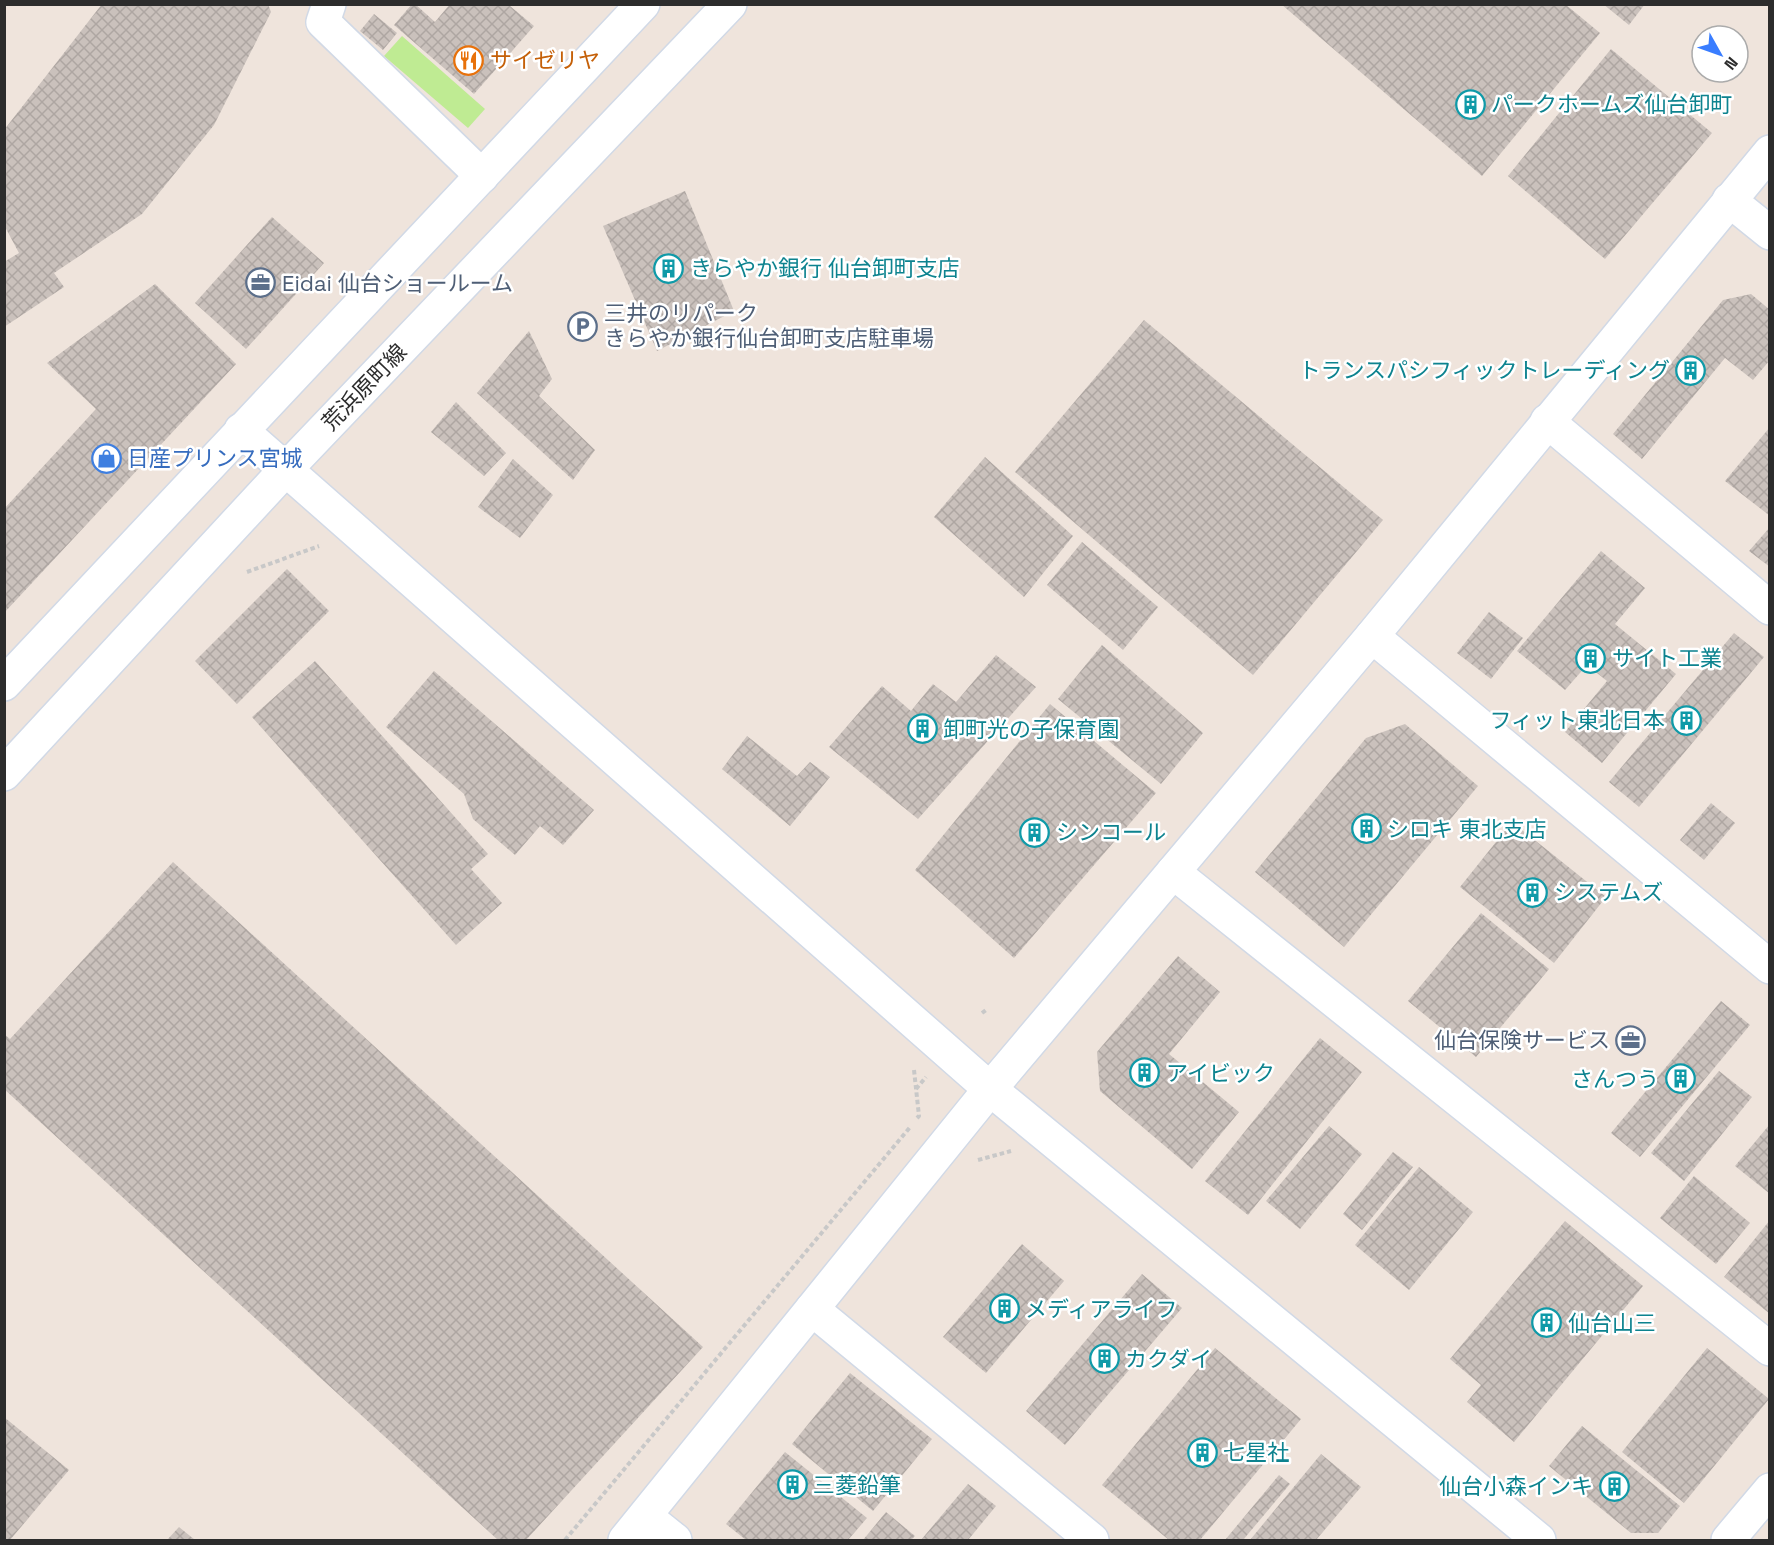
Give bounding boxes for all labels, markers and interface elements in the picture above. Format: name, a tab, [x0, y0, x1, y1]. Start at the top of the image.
north arrow	[1690, 24, 1750, 84]
restaurant icon: サイゼリヤ	[453, 44, 485, 76]
place label: サイゼリヤ	[490, 46, 600, 74]
text: N	[1720, 52, 1743, 74]
building icon: パークホームズ仙台卸町	[1454, 88, 1486, 120]
place label: パークホームズ仙台卸町	[1491, 90, 1732, 118]
building icon: きらやか銀行 仙台卸町支店	[653, 252, 685, 284]
place label: きらやか銀行 仙台卸町支店	[690, 254, 960, 282]
office icon: Eidai 仙台ショールーム	[245, 267, 277, 299]
place label: Eidai 仙台ショールーム	[282, 269, 513, 297]
place label: 三井のリパーク きらやか銀行仙台卸町支店駐車場	[604, 299, 934, 352]
parking icon: 三井のリパーク きらやか銀行仙台卸町支店駐車場	[567, 310, 599, 342]
street label: 荒浜原町線	[316, 338, 412, 436]
building icon: トランスパシフィックトレーディング	[1675, 354, 1707, 386]
place label: トランスパシフィックトレーディング	[1298, 356, 1670, 384]
shop icon: 日産プリンス宮城	[90, 442, 122, 474]
place label: 日産プリンス宮城	[127, 444, 303, 472]
building icon: サイト工業	[1575, 642, 1607, 674]
place label: サイト工業	[1612, 644, 1722, 672]
building icon: フィット東北日本	[1670, 704, 1702, 736]
place label: フィット東北日本	[1489, 706, 1665, 734]
building icon: 卸町光の子保育園	[906, 713, 938, 745]
place label: 卸町光の子保育園	[943, 715, 1119, 743]
building icon: シロキ 東北支店	[1350, 813, 1382, 845]
place label: シロキ 東北支店	[1387, 815, 1547, 843]
building icon: シンコール	[1019, 816, 1051, 848]
place label: シンコール	[1056, 818, 1166, 846]
building icon: システムズ	[1517, 876, 1549, 908]
place label: システムズ	[1554, 878, 1663, 906]
office icon: 仙台保険サービス	[1615, 1024, 1647, 1056]
place label: 仙台保険サービス	[1434, 1026, 1610, 1054]
building icon: アイビック	[1129, 1057, 1161, 1089]
place label: アイビック	[1166, 1059, 1275, 1087]
building icon: さんつう	[1664, 1063, 1696, 1095]
place label: さんつう	[1571, 1065, 1659, 1093]
building icon: メディアライフ	[988, 1293, 1020, 1325]
place label: メディアライフ	[1025, 1295, 1177, 1323]
building icon: 仙台山三	[1531, 1307, 1563, 1339]
place label: 仙台山三	[1568, 1309, 1656, 1337]
building icon: カクダイ	[1088, 1343, 1120, 1375]
place label: カクダイ	[1125, 1345, 1212, 1373]
building icon: 七星社	[1186, 1436, 1218, 1468]
place label: 七星社	[1223, 1438, 1289, 1466]
building icon: 三菱鉛筆	[776, 1469, 808, 1501]
building icon: 仙台小森インキ	[1598, 1470, 1630, 1502]
place label: 三菱鉛筆	[813, 1471, 901, 1499]
place label: 仙台小森インキ	[1439, 1472, 1593, 1500]

